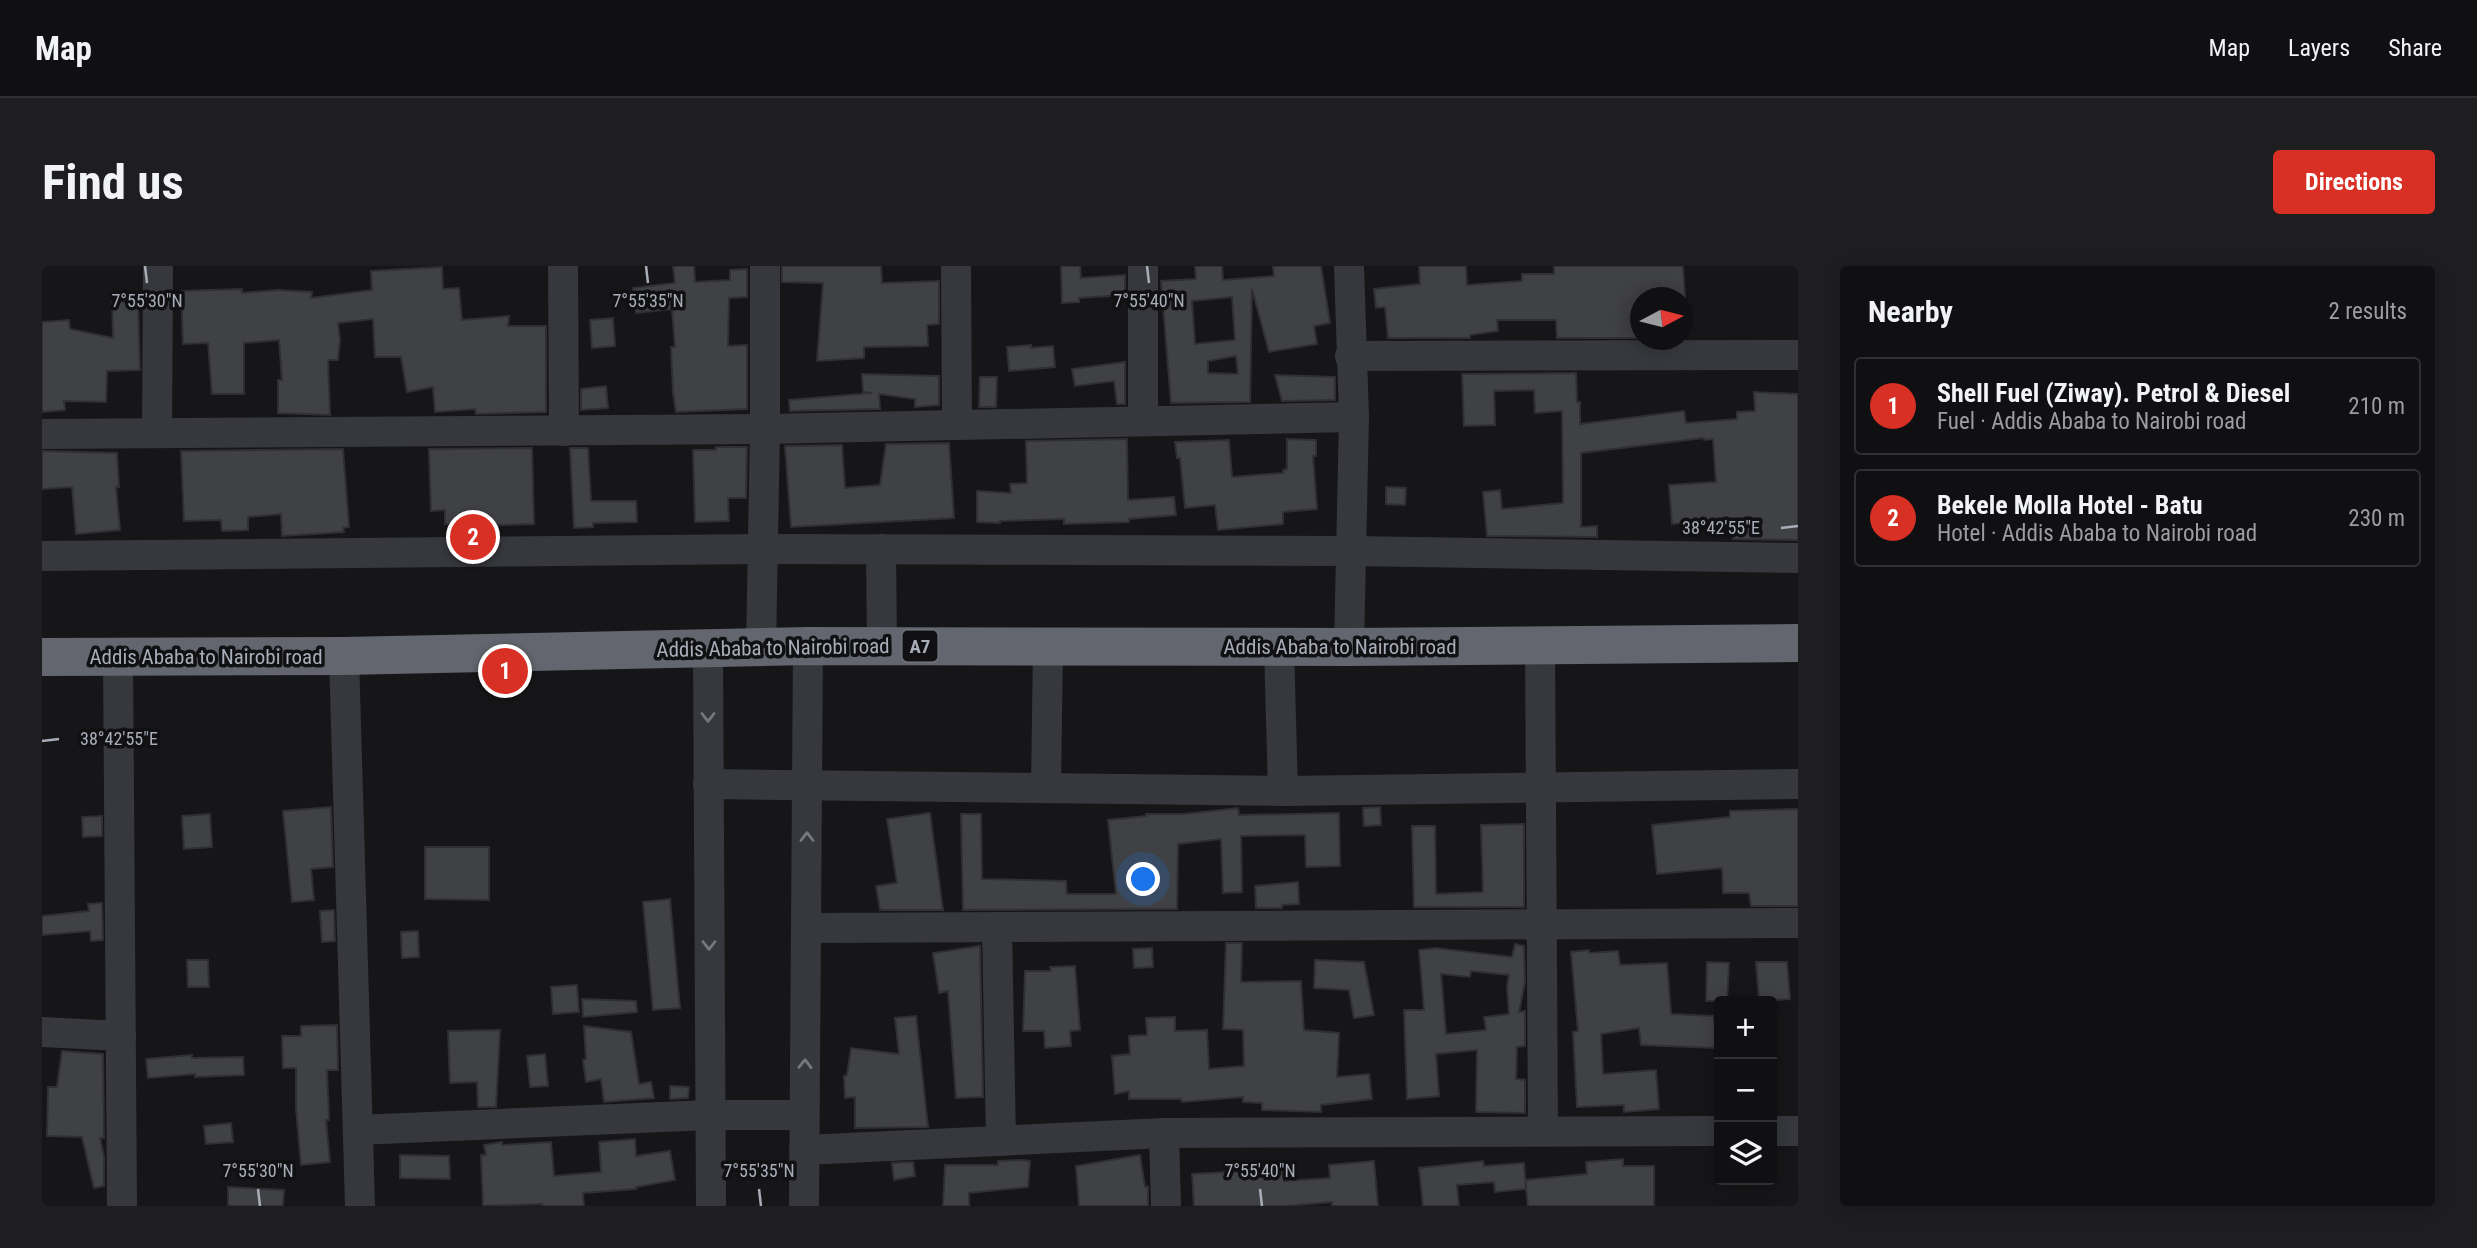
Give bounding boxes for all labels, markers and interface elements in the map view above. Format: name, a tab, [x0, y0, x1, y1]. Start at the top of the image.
text: Map	[35, 29, 92, 68]
text: Map	[2209, 34, 2250, 62]
text: Layers	[2288, 34, 2350, 62]
text: Share	[2388, 34, 2442, 62]
button: Directions	[2273, 150, 2435, 214]
text: Find us	[42, 154, 184, 211]
north arrow	[1630, 287, 1693, 350]
text: 7°55'30"N	[111, 290, 183, 311]
text: 7°55'35"N	[612, 290, 684, 311]
text: 7°55'40"N	[1113, 290, 1185, 311]
text: Nearby	[1868, 294, 1953, 329]
text: 2 results	[2329, 298, 2407, 325]
text: Shell Fuel (Ziway). Petrol & Diesel	[1937, 378, 2290, 408]
text: 1	[1887, 393, 1899, 420]
text: 210 m	[2348, 393, 2405, 420]
text: Fuel · Addis Ababa to Nairobi road	[1937, 408, 2246, 435]
text: Bekele Molla Hotel - Batu	[1937, 490, 2202, 520]
text: 2	[1887, 505, 1899, 532]
text: 230 m	[2348, 505, 2405, 532]
pin: 2	[450, 511, 496, 563]
text: 38°42'55"E	[1682, 517, 1760, 538]
text: Hotel · Addis Ababa to Nairobi road	[1937, 520, 2257, 547]
road number: A7	[902, 630, 938, 662]
street label: Addis Ababa to Nairobi road	[656, 634, 890, 662]
street label: Addis Ababa to Nairobi road	[1223, 635, 1457, 659]
street label: Addis Ababa to Nairobi road	[89, 645, 323, 669]
pin: 1	[482, 645, 528, 697]
one-way arrow	[700, 713, 716, 723]
text: 38°42'55"E	[80, 728, 158, 749]
one-way arrow	[799, 831, 815, 842]
your location	[1126, 862, 1160, 896]
one-way arrow	[701, 940, 717, 951]
map controls	[1714, 996, 1777, 1185]
button: +	[1714, 996, 1777, 1059]
one-way arrow	[797, 1059, 813, 1069]
button: −	[1714, 1059, 1777, 1122]
button: layers	[1714, 1122, 1777, 1185]
text: 7°55'30"N	[222, 1160, 294, 1181]
text: 7°55'35"N	[723, 1160, 795, 1181]
text: 7°55'40"N	[1224, 1160, 1296, 1181]

